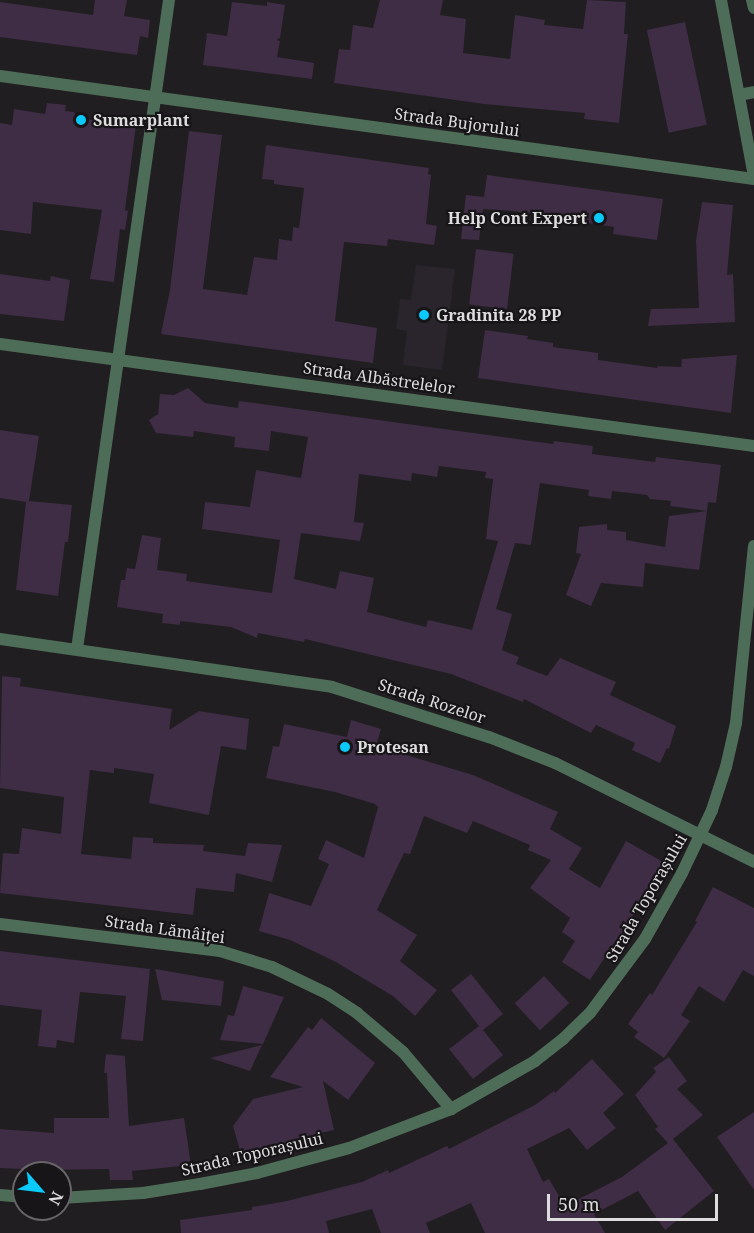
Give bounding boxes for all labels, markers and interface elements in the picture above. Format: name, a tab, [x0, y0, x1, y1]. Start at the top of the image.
street label: Strada Bujorului	[393, 104, 521, 140]
place label: Sumarplant	[93, 110, 189, 130]
marker: Sumarplant	[74, 113, 88, 127]
place label: Help Cont Expert	[448, 208, 587, 228]
marker: Help Cont Expert	[592, 211, 606, 225]
place label: Gradinita 28 PP	[436, 305, 561, 325]
marker: Gradinita 28 PP	[417, 308, 431, 322]
street label: Strada Albăstrelelor	[302, 358, 456, 398]
street label: Strada Rozelor	[376, 675, 488, 727]
place label: Protesan	[357, 737, 429, 757]
marker: Protesan	[338, 740, 352, 754]
street label: Strada Toporașului	[602, 831, 690, 965]
street label: Strada Lămâiței	[104, 911, 226, 947]
street label: Strada Toporașului	[179, 1128, 325, 1180]
north arrow	[12, 1161, 72, 1221]
scale bar	[550, 1182, 721, 1220]
text: N	[43, 1188, 69, 1209]
text: 50 m	[558, 1192, 600, 1216]

